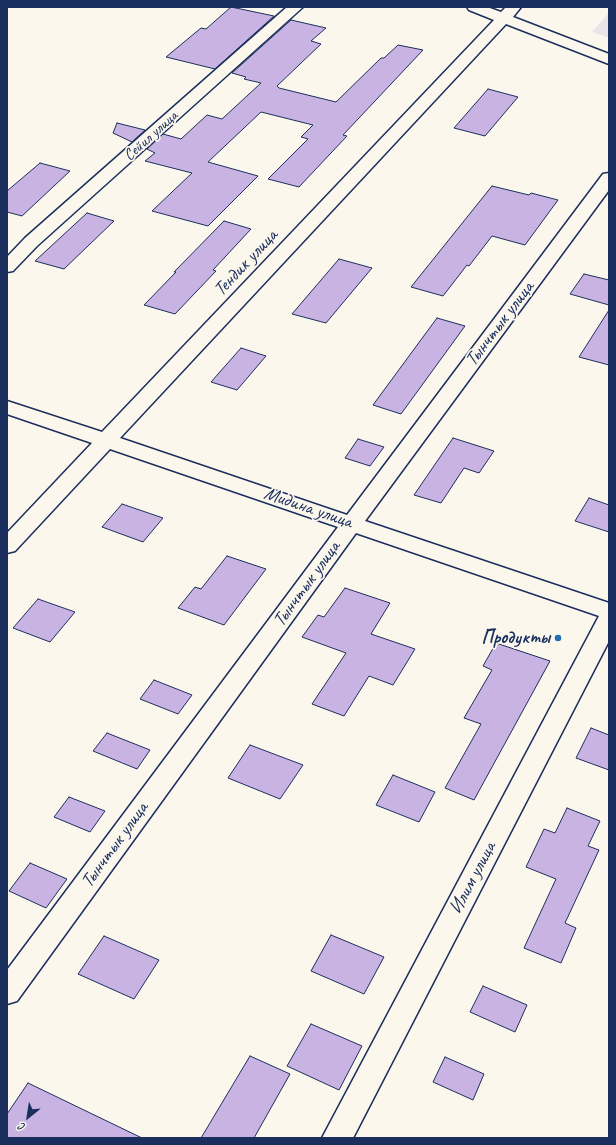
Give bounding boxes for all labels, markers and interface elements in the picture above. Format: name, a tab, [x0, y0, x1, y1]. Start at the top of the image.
street label: Сейил улица	[120, 107, 182, 165]
street label: Тендик улица	[209, 225, 283, 301]
street label: Тынчтык улица	[461, 277, 539, 371]
street label: Мидина улица	[261, 482, 355, 534]
street label: Тынчтык улица	[268, 537, 346, 631]
place label: Продукты	[481, 627, 550, 649]
marker: Продукты	[553, 633, 563, 643]
street label: Тынчтык улица	[76, 798, 154, 892]
street label: Илим улица	[445, 838, 501, 918]
north arrow	[8, 1097, 48, 1137]
text: С	[16, 1120, 28, 1135]

